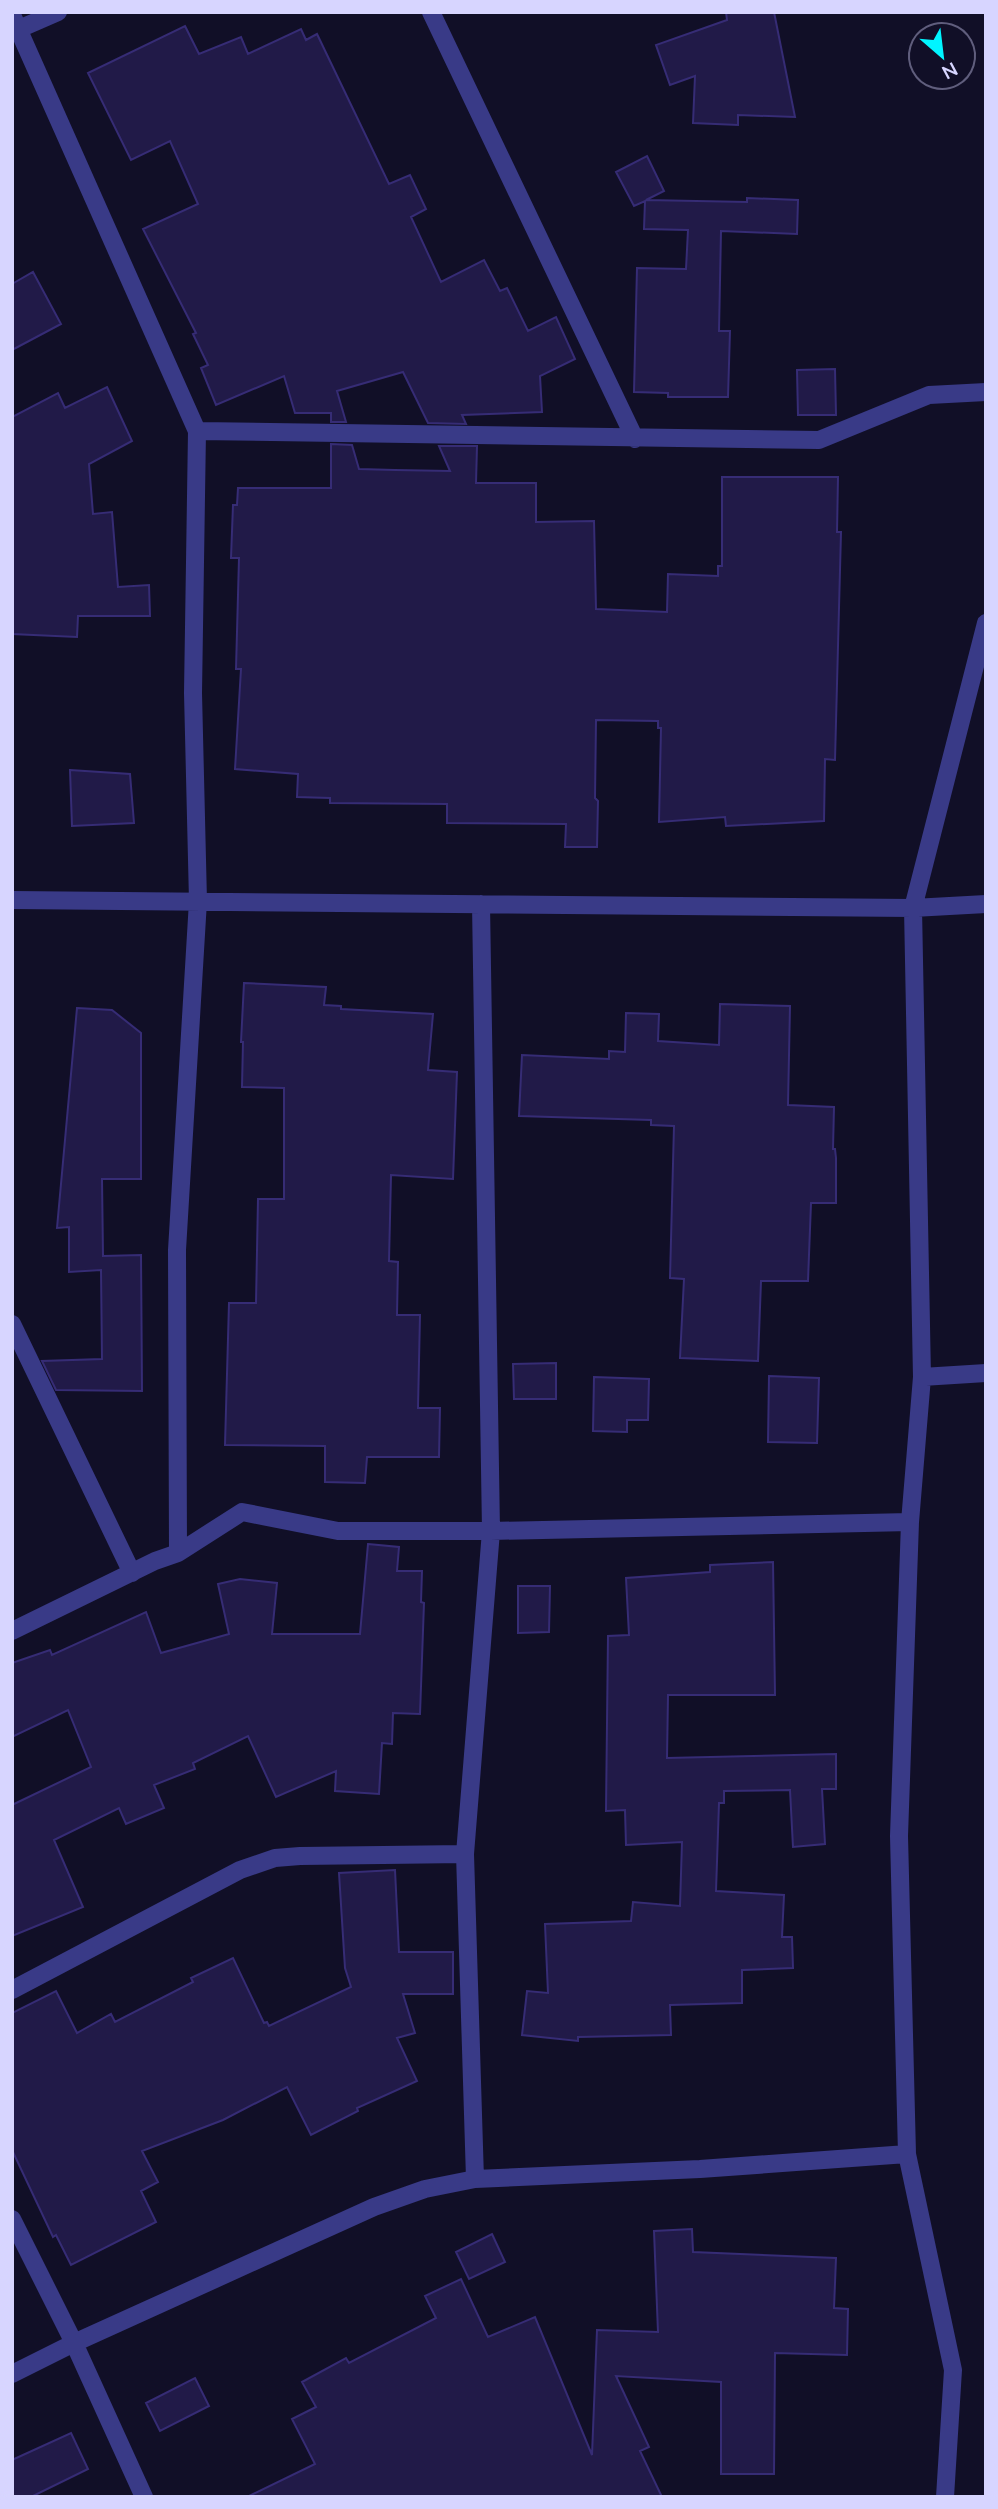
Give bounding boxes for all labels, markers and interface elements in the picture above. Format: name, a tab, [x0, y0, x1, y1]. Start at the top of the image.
north arrow	[907, 21, 977, 91]
text: N	[938, 57, 962, 85]

